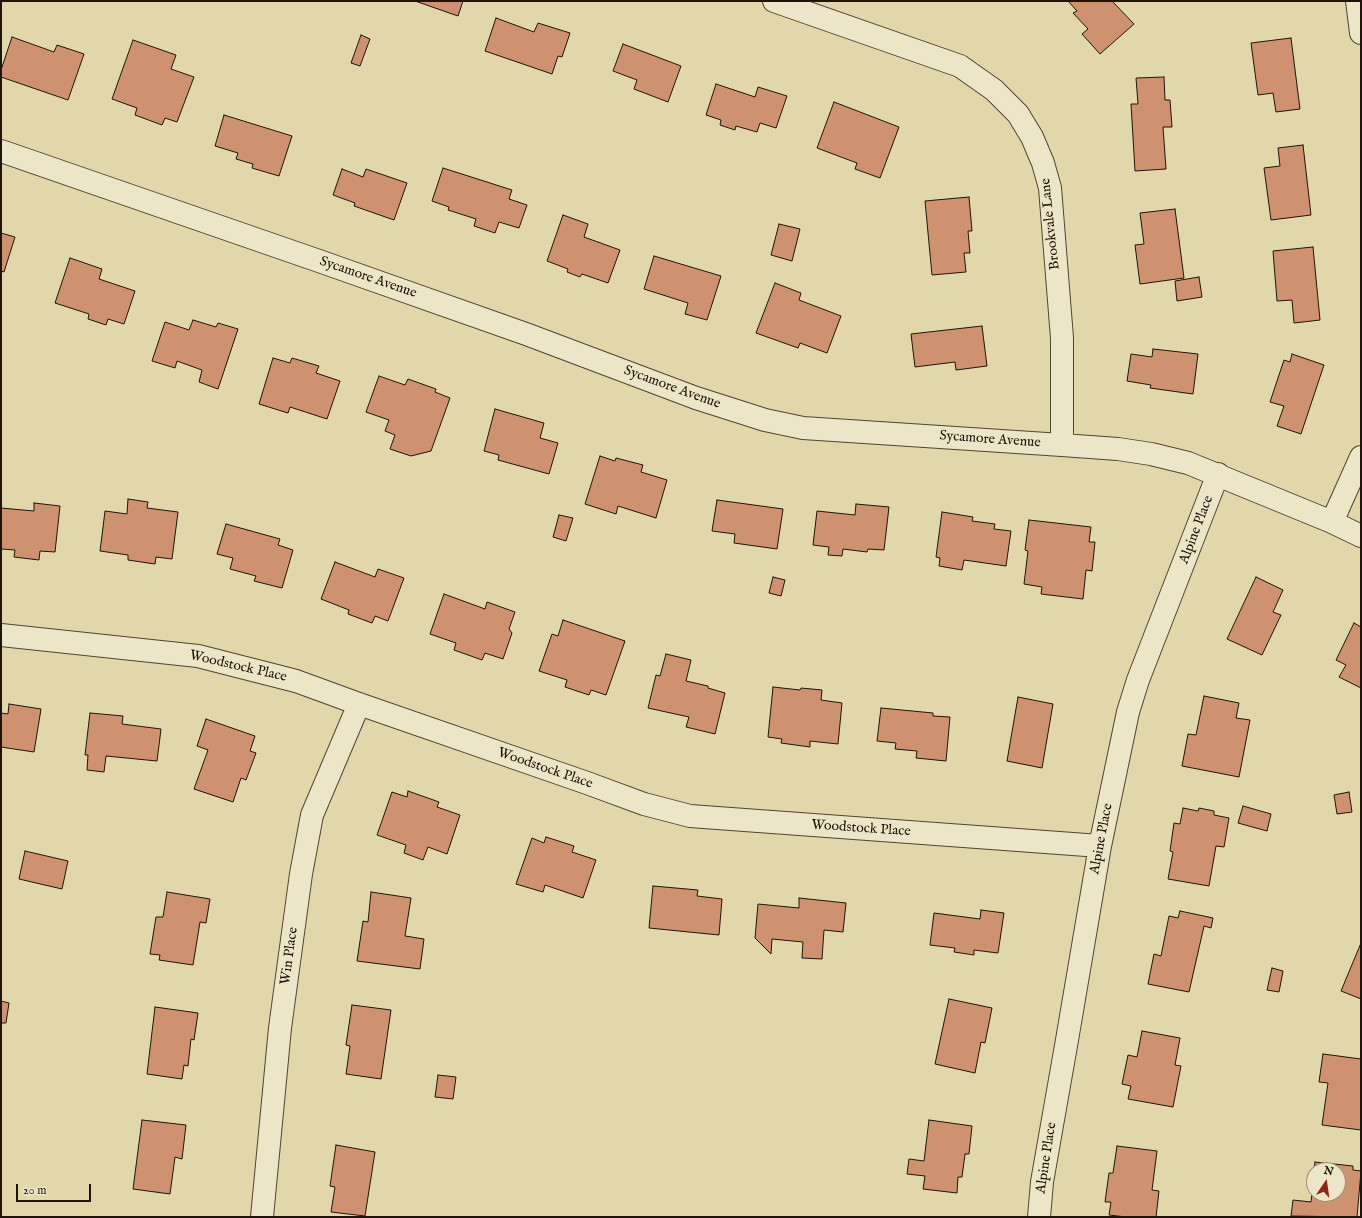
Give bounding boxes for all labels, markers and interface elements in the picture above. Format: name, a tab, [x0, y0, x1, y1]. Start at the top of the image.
street label: Brookvale Lane	[1038, 177, 1064, 271]
street label: Sycamore Avenue	[317, 254, 419, 302]
street label: Sycamore Avenue	[621, 363, 723, 413]
street label: Sycamore Avenue	[939, 428, 1041, 452]
street label: Alpine Place	[1176, 493, 1218, 567]
street label: Woodstock Place	[188, 648, 288, 686]
street label: Woodstock Place	[495, 745, 595, 793]
street label: Alpine Place	[1087, 802, 1117, 876]
street label: Woodstock Place	[811, 817, 911, 841]
street label: Win Place	[278, 926, 302, 986]
street label: Alpine Place	[1033, 1121, 1061, 1195]
north arrow	[1306, 1162, 1346, 1202]
text: N	[1322, 1163, 1335, 1179]
scale bar	[18, 1176, 93, 1202]
text: 20 m	[23, 1183, 46, 1198]

